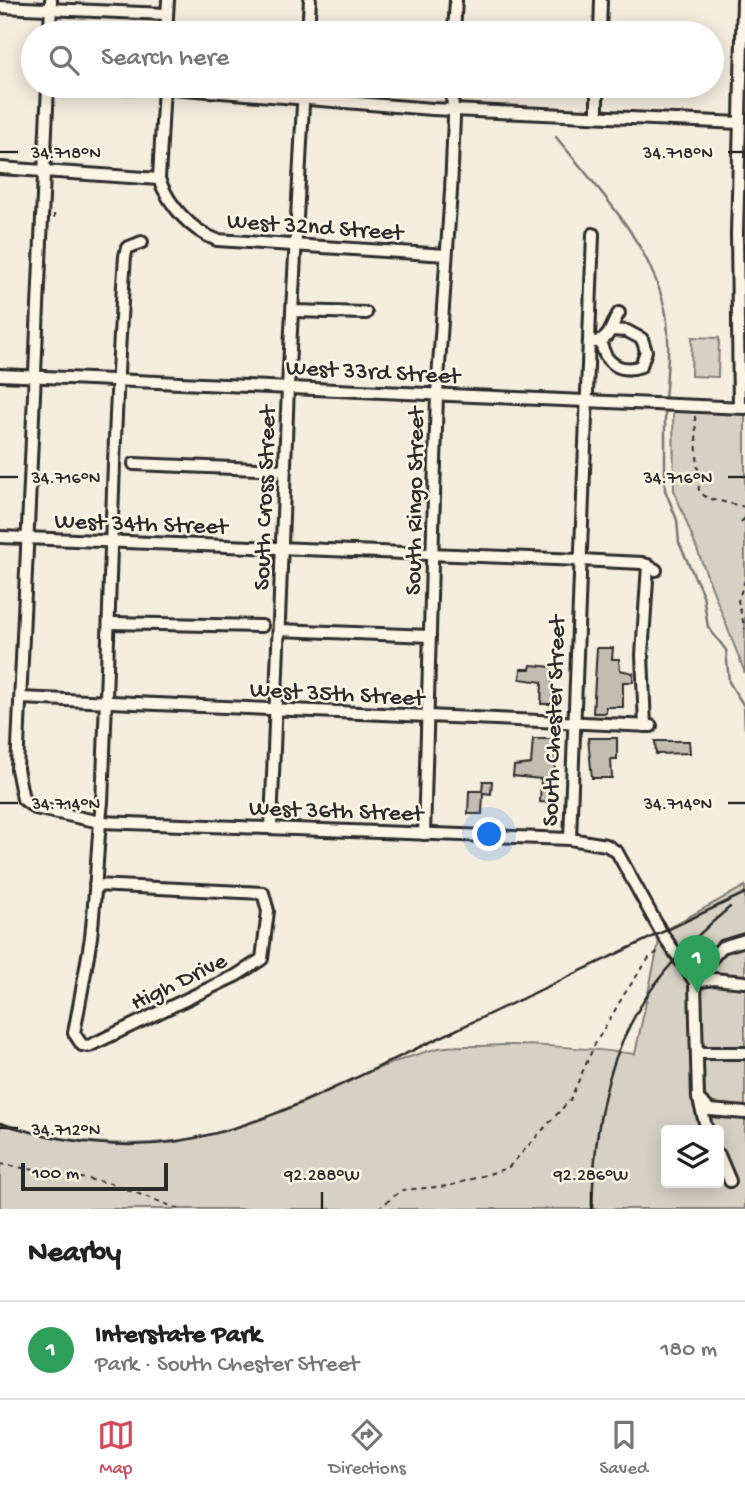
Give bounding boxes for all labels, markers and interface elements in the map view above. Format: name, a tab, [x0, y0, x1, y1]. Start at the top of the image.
search box	[21, 21, 724, 98]
icon: search	[45, 41, 83, 79]
text: Search here	[101, 44, 229, 75]
text: 34.718°N	[30, 144, 101, 165]
text: 34.718°N	[642, 144, 713, 165]
street label: West 32nd Street	[226, 208, 406, 249]
street label: West 33rd Street	[285, 354, 463, 393]
street label: South Cross Street	[249, 403, 284, 591]
street label: South Ringo Street	[400, 405, 433, 595]
text: 34.716°N	[30, 469, 101, 490]
text: 34.716°N	[642, 469, 713, 490]
street label: West 34th Street	[54, 508, 230, 543]
street label: South Chester Street	[537, 613, 574, 827]
street label: West 35th Street	[249, 676, 427, 715]
text: 34.714°N	[31, 795, 100, 816]
street label: West 36th Street	[248, 795, 426, 830]
text: 34.714°N	[643, 795, 712, 816]
your location	[472, 817, 506, 851]
pin: 1	[674, 935, 720, 993]
street label: High Drive	[127, 947, 233, 1019]
text: 34.712°N	[31, 1121, 100, 1142]
map controls	[661, 1125, 724, 1188]
button: layers	[661, 1125, 724, 1188]
scale bar	[21, 1160, 168, 1192]
text: 100 m	[32, 1163, 79, 1186]
text: 92.288°W	[283, 1166, 360, 1187]
text: 92.286°W	[553, 1166, 628, 1187]
text: Nearby	[28, 1237, 121, 1272]
text: Interstate Park	[95, 1321, 261, 1352]
text: 1	[46, 1337, 56, 1364]
text: 180 m	[660, 1337, 717, 1364]
text: Park · South Chester Street	[95, 1352, 359, 1379]
tab: Map	[97, 1416, 135, 1481]
tab: Directions	[329, 1416, 406, 1481]
tab: Saved	[599, 1416, 648, 1481]

